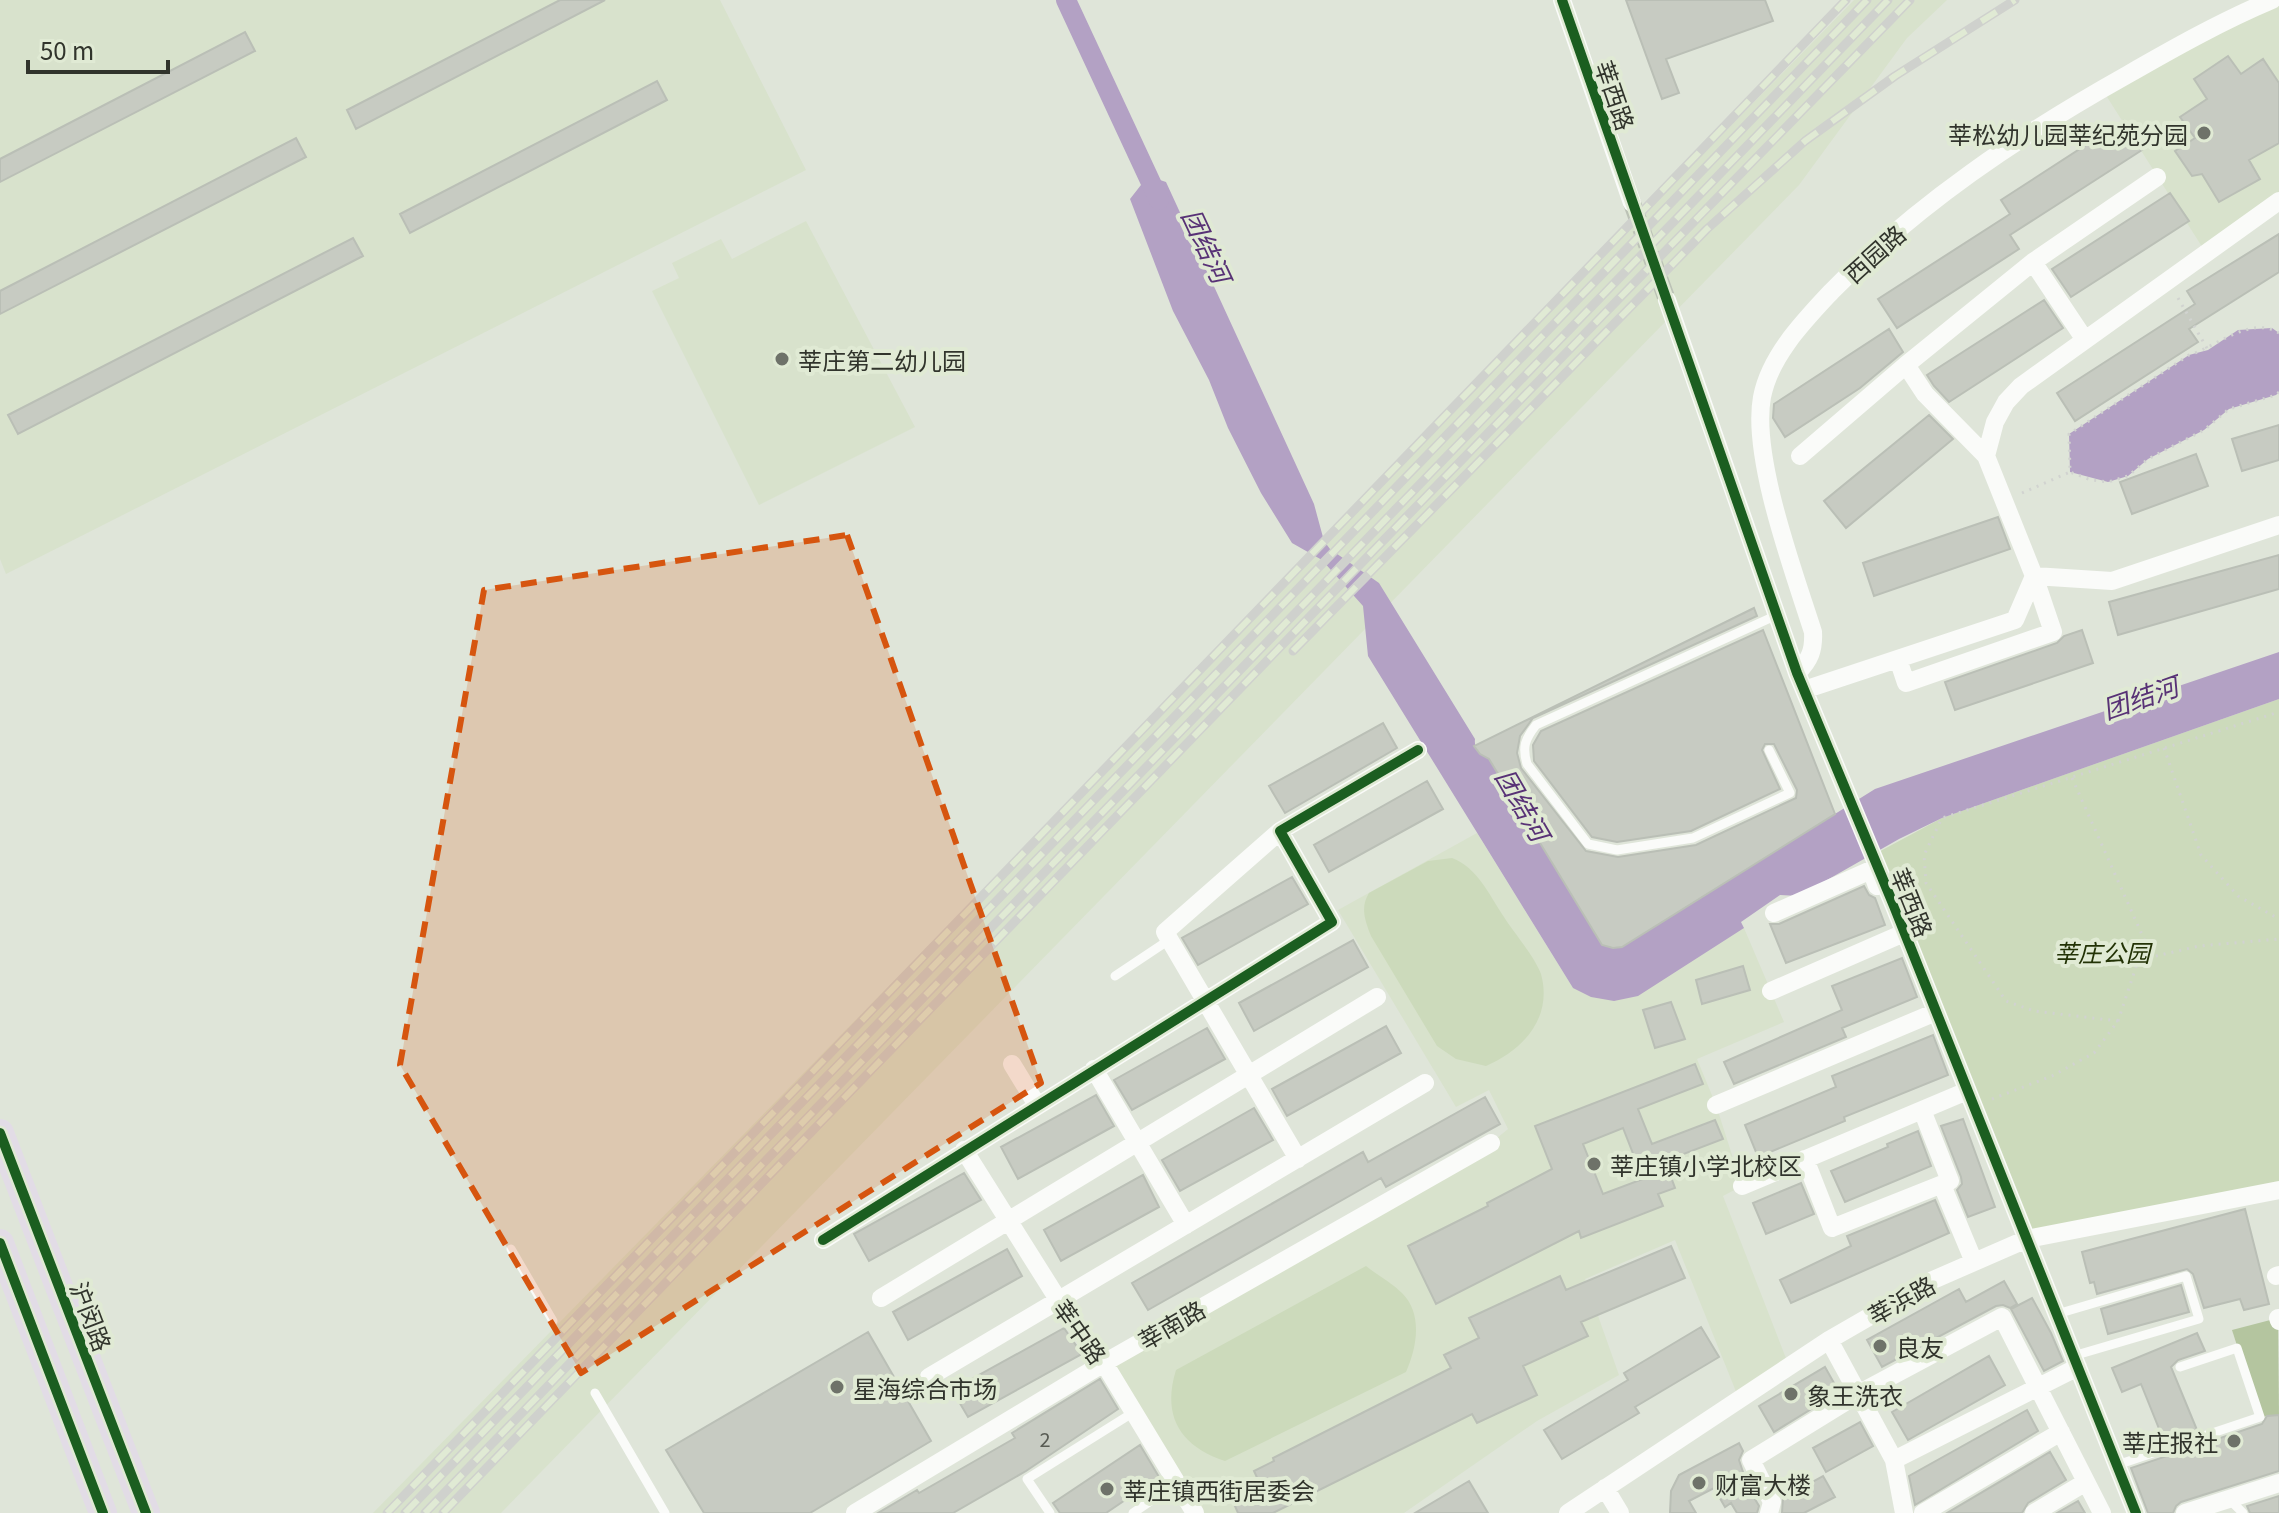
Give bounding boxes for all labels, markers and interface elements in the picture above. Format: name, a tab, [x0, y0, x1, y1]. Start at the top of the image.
scale bar	[28, 24, 168, 74]
text: 50 m	[40, 32, 94, 67]
street label: 莘西路	[1588, 55, 1644, 135]
place label: 莘松幼儿园莘纪苑分园	[1948, 116, 2188, 151]
marker: 莘松幼儿园莘纪苑分园	[2195, 124, 2213, 142]
water label: 团结河	[1175, 202, 1243, 293]
street label: 西园路	[1836, 216, 1912, 290]
place label: 莘庄第二幼儿园	[798, 342, 966, 377]
marker: 莘庄第二幼儿园	[773, 350, 791, 368]
water label: 团结河	[2097, 664, 2188, 726]
water label: 团结河	[1488, 761, 1562, 851]
street label: 莘西路	[1883, 862, 1943, 942]
park label: 莘庄公园	[2054, 934, 2153, 969]
place label: 莘庄镇小学北校区	[1610, 1147, 1802, 1182]
marker: 莘庄镇小学北校区	[1585, 1155, 1603, 1173]
street label: 莘浜路	[1861, 1266, 1941, 1332]
street label: 沪闵路	[63, 1276, 121, 1356]
street label: 莘中路	[1046, 1291, 1116, 1371]
street label: 莘南路	[1131, 1291, 1211, 1357]
place label: 良友	[1896, 1329, 1944, 1364]
marker: 良友	[1871, 1337, 1889, 1355]
place label: 星海综合市场	[853, 1370, 997, 1405]
place label: 象王洗衣	[1807, 1377, 1903, 1412]
marker: 星海综合市场	[828, 1378, 846, 1396]
marker: 象王洗衣	[1782, 1385, 1800, 1403]
house number: 2	[1039, 1424, 1051, 1453]
place label: 莘庄报社	[2122, 1424, 2218, 1459]
marker: 莘庄报社	[2225, 1432, 2243, 1450]
place label: 财富大楼	[1715, 1466, 1811, 1501]
place label: 莘庄镇西街居委会	[1123, 1472, 1315, 1507]
marker: 财富大楼	[1690, 1474, 1708, 1492]
marker: 莘庄镇西街居委会	[1098, 1480, 1116, 1498]

